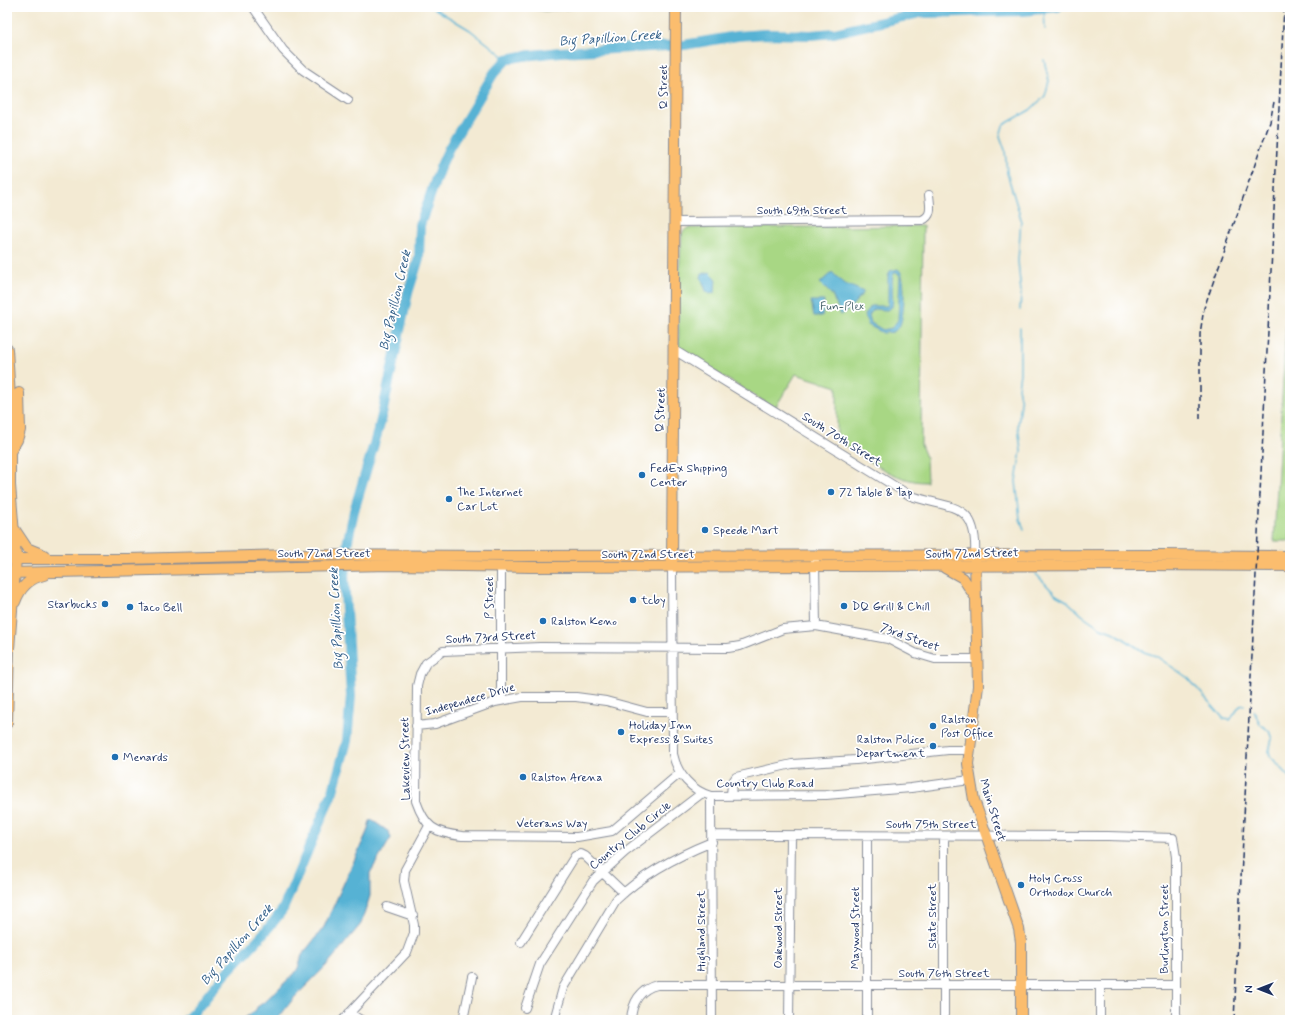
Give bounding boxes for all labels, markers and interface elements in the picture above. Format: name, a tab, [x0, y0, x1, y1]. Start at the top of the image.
water label: Big Papillion Creek	[559, 26, 663, 53]
street label: Q Street	[656, 64, 672, 109]
street label: South 69th Street	[757, 203, 847, 219]
water label: Big Papillion Creek	[376, 247, 418, 352]
park label: Fun-Plex	[820, 299, 864, 315]
street label: Q Street	[652, 387, 670, 433]
street label: South 70th Street	[799, 409, 884, 471]
place label: FedEx Shipping Center	[650, 461, 727, 491]
marker: FedEx Shipping Center	[637, 470, 647, 480]
place label: The Internet Car Lot	[457, 485, 523, 515]
place label: 72 Table & Tap	[839, 485, 913, 501]
marker: 72 Table & Tap	[826, 487, 836, 497]
marker: The Internet Car Lot	[444, 494, 454, 504]
place label: Speede Mart	[713, 523, 779, 539]
marker: Speede Mart	[700, 525, 710, 535]
street label: South 72nd Street	[925, 545, 1019, 563]
street label: South 72nd Street	[277, 546, 371, 562]
street label: South 72nd Street	[601, 547, 695, 563]
water label: Big Papillion Creek	[325, 566, 350, 670]
street label: P Street	[482, 576, 498, 619]
place label: tcby	[640, 593, 666, 609]
marker: tcby	[628, 595, 638, 605]
place label: Starbucks	[47, 597, 98, 613]
marker: Starbucks	[100, 599, 110, 609]
place label: DQ Grill & Chill	[852, 599, 930, 615]
place label: Taco Bell	[138, 600, 183, 616]
marker: DQ Grill & Chill	[839, 601, 849, 611]
marker: Taco Bell	[125, 602, 135, 612]
place label: Ralston Keno	[551, 614, 617, 630]
marker: Ralston Keno	[538, 616, 548, 626]
street label: 73rd Street	[878, 620, 942, 656]
street label: South 73rd Street	[445, 628, 537, 648]
street label: Independece Drive	[424, 679, 517, 720]
place label: Ralston Post Office	[941, 712, 993, 742]
street label: Lakeview Street	[397, 717, 415, 801]
place label: Holiday Inn Express & Suites	[629, 718, 713, 748]
marker: Ralston Post Office	[928, 721, 938, 731]
marker: Holiday Inn Express & Suites	[616, 727, 626, 737]
place label: Ralston Police Department	[855, 732, 925, 762]
marker: Ralston Police Department	[928, 741, 938, 751]
place label: Menards	[123, 750, 168, 766]
marker: Menards	[110, 752, 120, 762]
place label: Ralston Arena	[531, 770, 603, 786]
marker: Ralston Arena	[518, 772, 528, 782]
street label: Country Club Road	[716, 776, 814, 792]
street label: Main Street	[975, 777, 1009, 844]
street label: Country Club Circle	[586, 798, 675, 874]
street label: Veterans Way	[516, 816, 588, 832]
street label: South 75th Street	[886, 817, 976, 833]
place label: Holy Cross Orthodox Church	[1029, 871, 1113, 901]
marker: Holy Cross Orthodox Church	[1016, 880, 1026, 890]
street label: State Street	[925, 883, 941, 949]
street label: Burlington Street	[1157, 884, 1174, 974]
street label: Maywood Street	[848, 886, 864, 969]
street label: Oakwood Street	[771, 887, 787, 969]
street label: Highland Street	[694, 891, 711, 971]
water label: Big Papillion Creek	[197, 900, 280, 990]
street label: South 76th Street	[899, 966, 989, 982]
north arrow	[1239, 969, 1279, 1009]
text: N	[1243, 985, 1257, 993]

